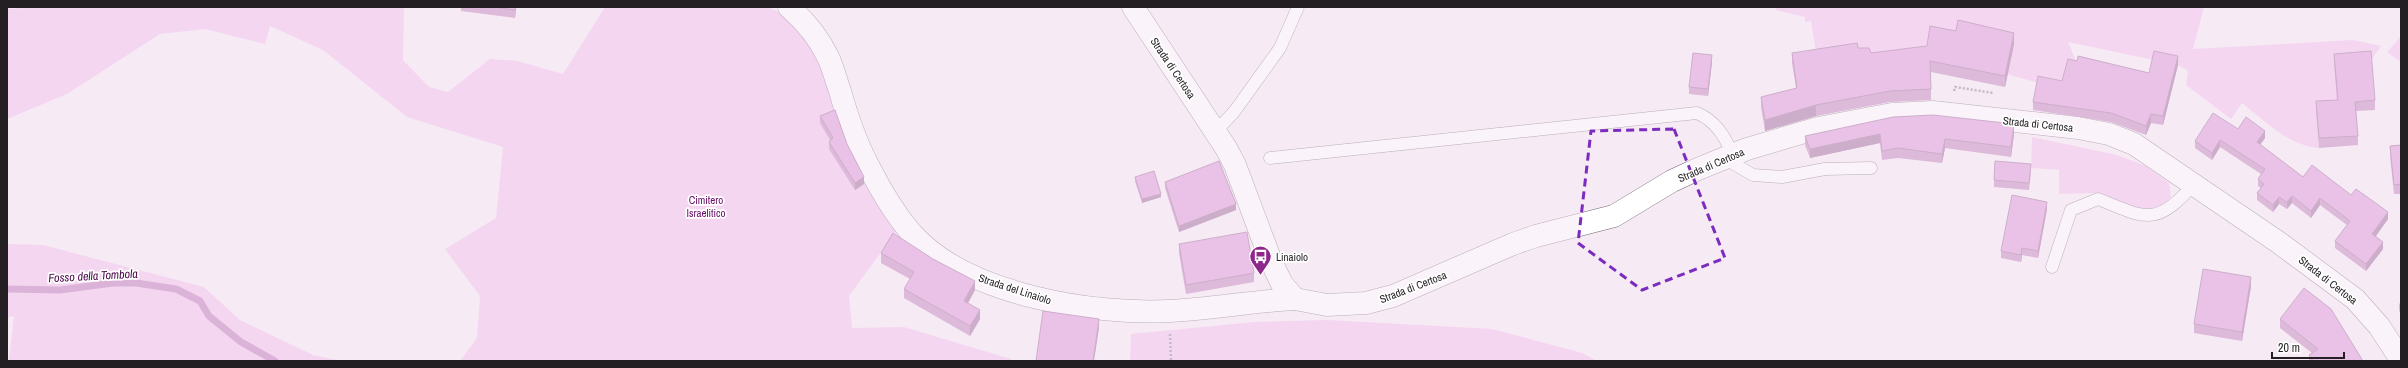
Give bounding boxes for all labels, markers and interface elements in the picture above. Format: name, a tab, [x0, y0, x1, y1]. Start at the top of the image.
street label: Strada di Certosa	[1147, 35, 1199, 101]
street label: Strada di Certosa	[2002, 113, 2074, 135]
street label: Strada di Certosa	[1676, 145, 1746, 185]
park label: Cimitero Israelitico	[686, 193, 726, 220]
bus stop icon: Linaiolo	[1248, 244, 1274, 277]
place label: Linaiolo	[1276, 250, 1308, 264]
street label: Strada di Certosa	[2296, 253, 2360, 307]
water label: Fosso della Tombola	[48, 266, 139, 286]
street label: Strada di Certosa	[1377, 268, 1449, 306]
street label: Strada del Linaiolo	[977, 271, 1053, 307]
scale bar	[2272, 334, 2344, 360]
text: 20 m	[2278, 340, 2300, 356]

